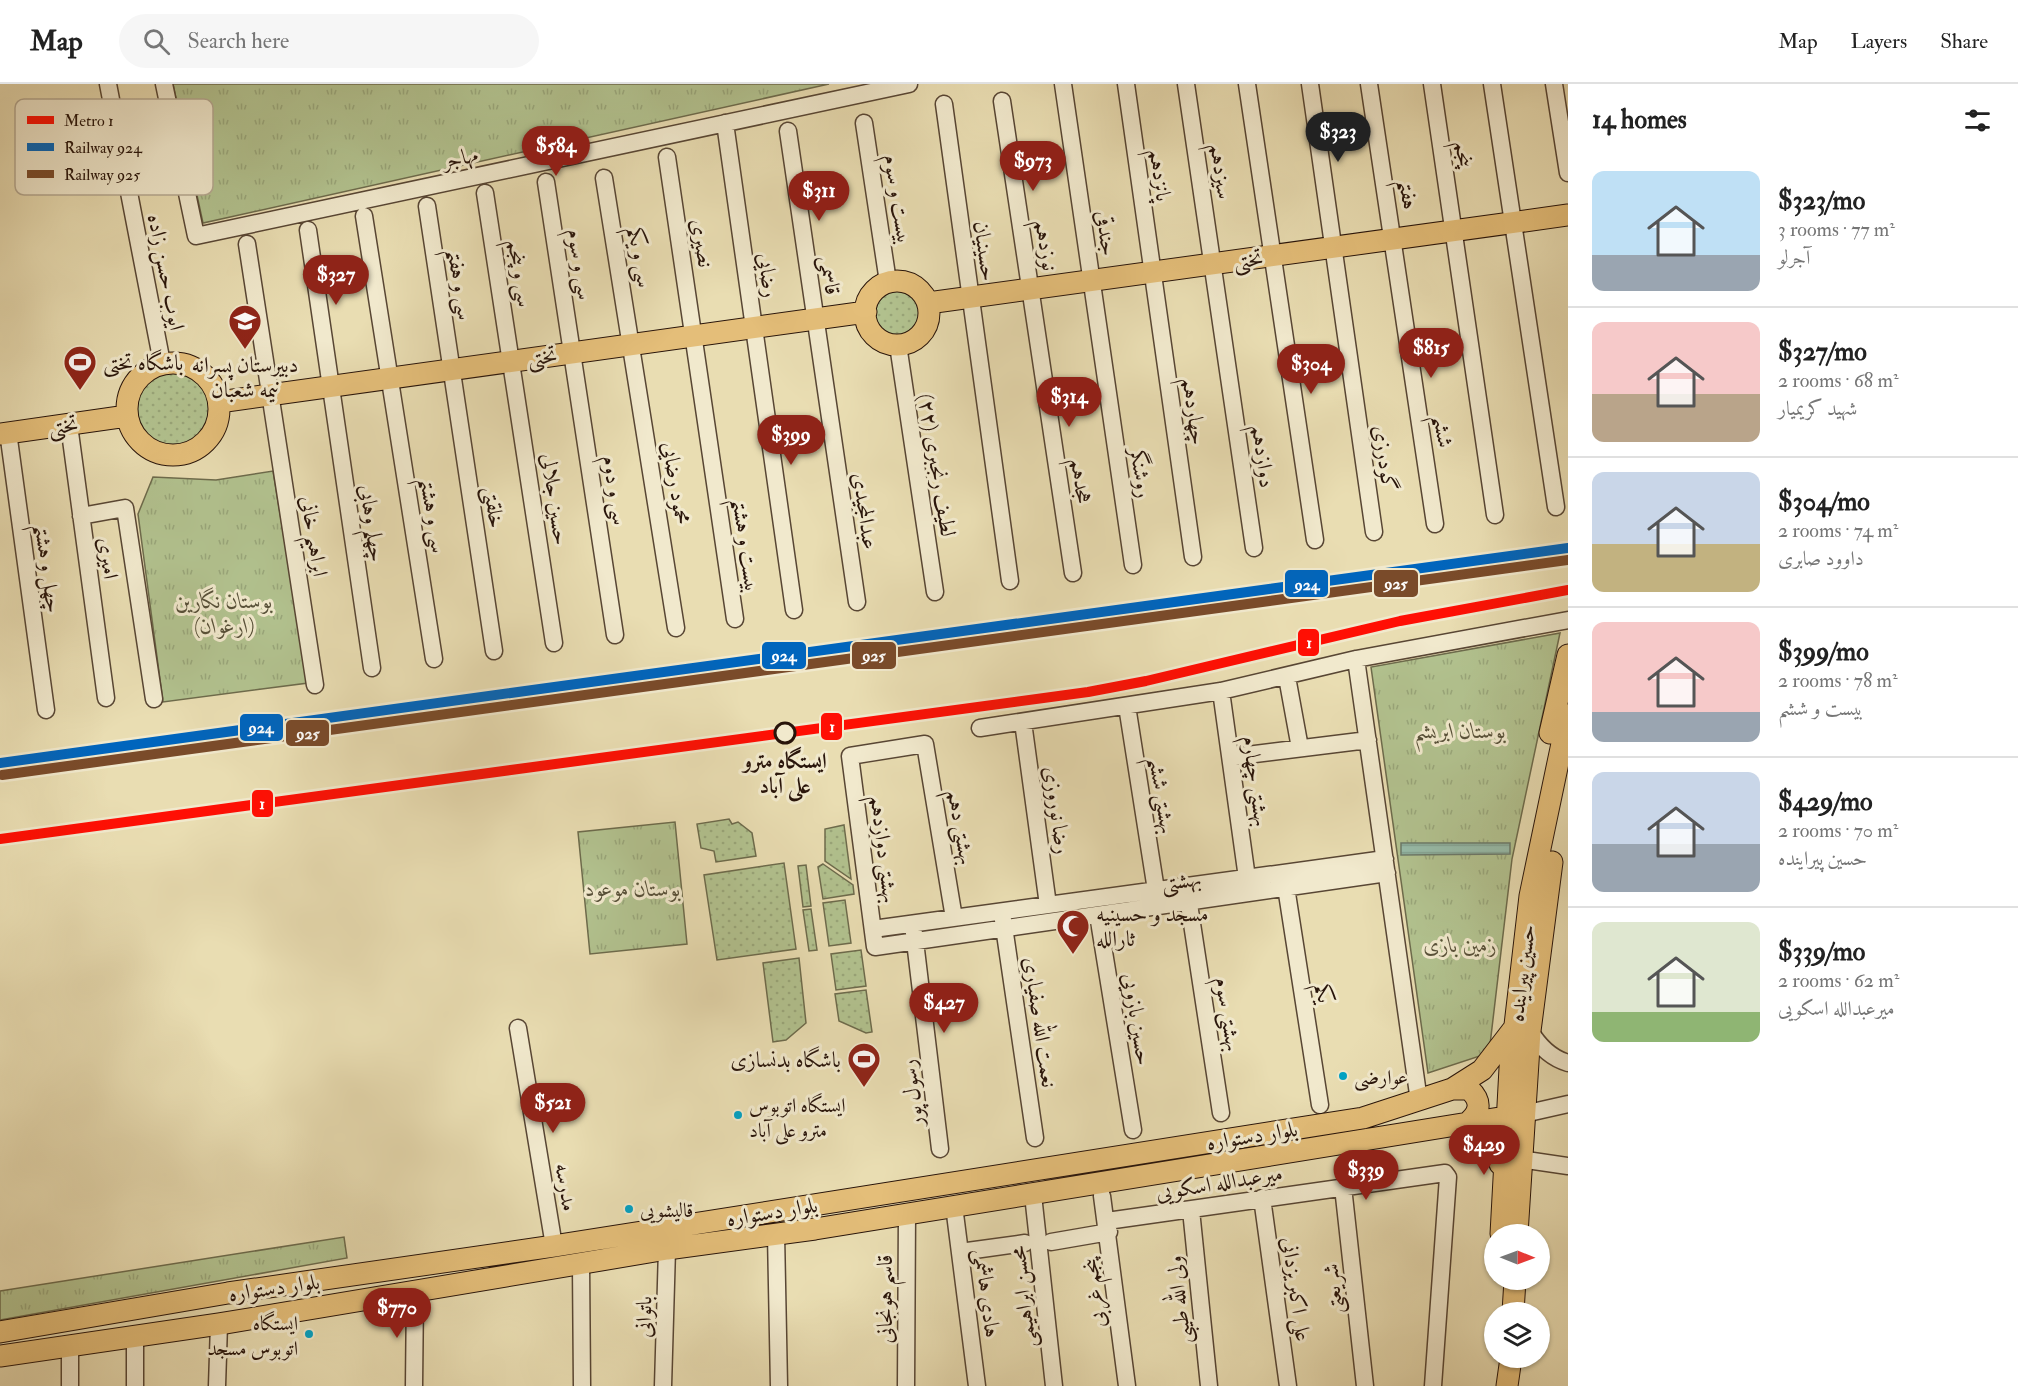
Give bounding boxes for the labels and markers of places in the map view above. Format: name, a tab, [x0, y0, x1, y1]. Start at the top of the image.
pin: $323	[1302, 112, 1374, 163]
pin: $584	[520, 126, 592, 177]
pin: $973	[997, 141, 1069, 192]
pin: $311	[783, 171, 855, 222]
pin: $327	[300, 255, 372, 306]
school or university icon: دبیرستان پسرانه نیمه شعبان	[227, 303, 263, 350]
pin: $815	[1395, 328, 1467, 379]
sports icon: باشگاه تختی	[62, 344, 98, 391]
pin: $304	[1275, 344, 1347, 395]
place label: باشگاه تختی	[103, 349, 183, 378]
place label: دبیرستان پسرانه نیمه شعبان	[192, 351, 298, 404]
pin: $314	[1033, 377, 1105, 428]
pin: $399	[755, 415, 827, 466]
marker: ایستگاه مترو علی آباد	[774, 722, 796, 744]
place label: ایستگاه مترو علی آباد	[741, 746, 827, 803]
place label: مسجد و حسینیه ثارالله	[1096, 900, 1209, 953]
mosque icon: مسجد و حسینیه ثارالله	[1055, 908, 1091, 955]
pin: $427	[908, 983, 980, 1034]
sports icon: باشگاه بدنسازی	[846, 1041, 882, 1088]
place label: باشگاه بدنسازی	[730, 1046, 841, 1074]
place label: عوارضی	[1354, 1065, 1408, 1092]
marker: عوارضی	[1337, 1070, 1349, 1082]
pin: $521	[517, 1083, 589, 1134]
place label: ایستگاه اتوبوس مترو علی آباد	[749, 1092, 846, 1145]
marker: ایستگاه اتوبوس مترو علی آباد	[732, 1109, 744, 1121]
pin: $429	[1448, 1125, 1520, 1176]
pin: $339	[1330, 1150, 1402, 1201]
place label: قالیشویی	[640, 1198, 693, 1224]
marker: قالیشویی	[623, 1203, 635, 1215]
pin: $770	[361, 1288, 433, 1339]
place label: ایستگاه اتوبوس مسجد	[207, 1310, 298, 1361]
marker: ایستگاه اتوبوس مسجد	[303, 1328, 315, 1340]

